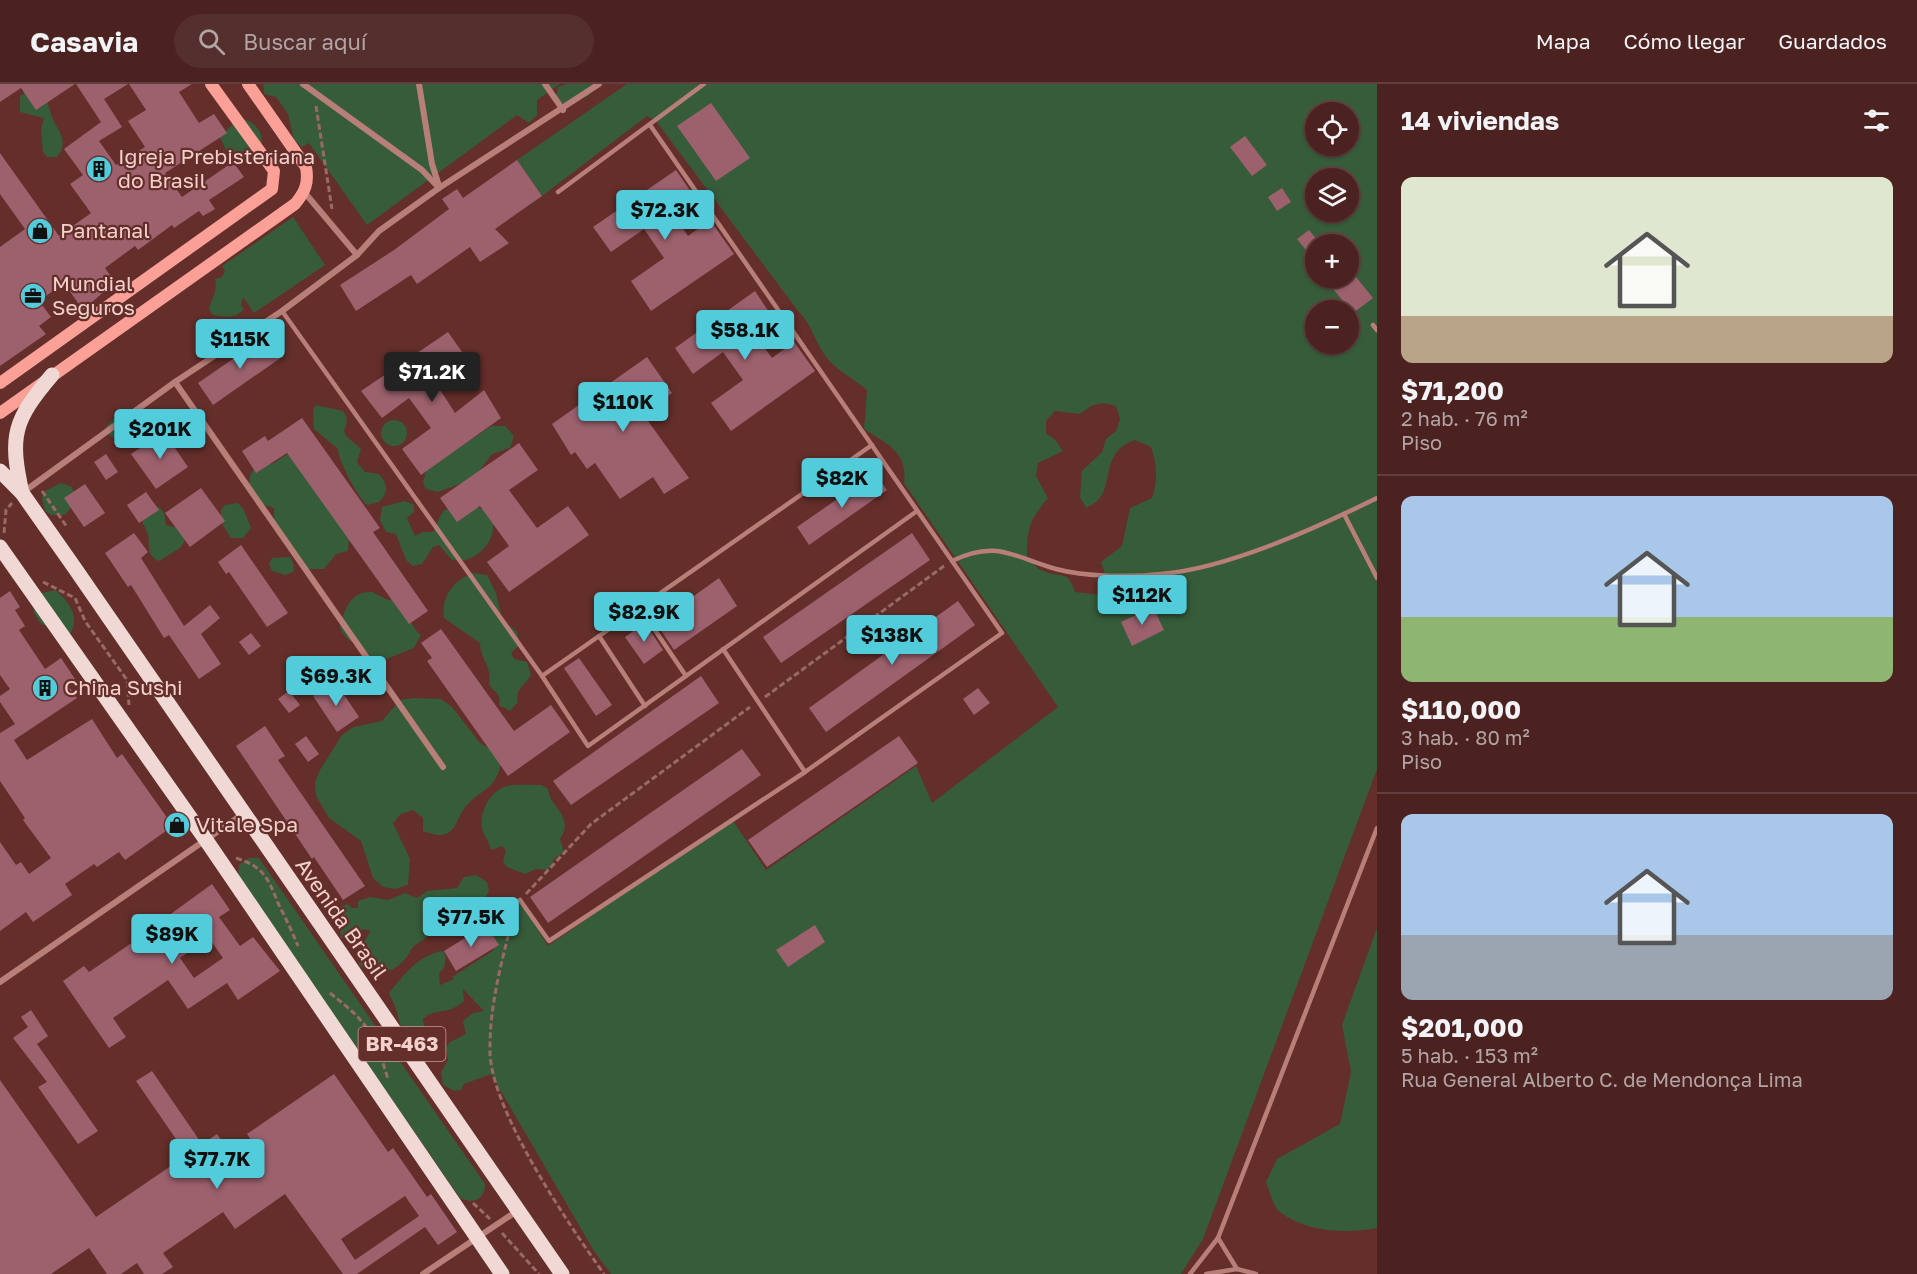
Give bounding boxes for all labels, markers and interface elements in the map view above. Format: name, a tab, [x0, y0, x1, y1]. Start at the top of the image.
search box	[174, 14, 594, 68]
text: Casavia	[30, 25, 138, 58]
icon: search	[195, 25, 228, 58]
text: Buscar aquí	[243, 28, 367, 55]
text: Mapa	[1536, 28, 1591, 54]
text: Cómo llegar	[1624, 28, 1745, 54]
text: Guardados	[1778, 28, 1887, 54]
map controls	[1305, 102, 1359, 354]
button: locate	[1305, 102, 1359, 156]
icon: filters	[1860, 104, 1893, 137]
text: 14 viviendas	[1401, 105, 1559, 136]
place label: Igreja Prebisteriana do Brasil	[118, 143, 315, 193]
building icon: Igreja Prebisteriana do Brasil	[84, 154, 114, 184]
button: layers	[1305, 168, 1359, 222]
pin: $72.3K	[616, 190, 714, 241]
text: $72.3K	[630, 197, 700, 221]
shop icon: Pantanal	[25, 216, 55, 246]
icon: home	[1593, 216, 1701, 324]
place label: Pantanal	[60, 217, 150, 243]
button: +	[1305, 234, 1359, 288]
place label: Mundial Seguros	[52, 270, 135, 320]
office icon: Mundial Seguros	[18, 281, 48, 311]
button: −	[1305, 300, 1359, 354]
pin: $58.1K	[696, 310, 794, 361]
text: $58.1K	[710, 317, 780, 341]
pin: $115K	[198, 319, 282, 370]
text: $115K	[210, 326, 270, 350]
pin: $71.2K	[383, 352, 481, 403]
text: $71.2K	[398, 359, 466, 383]
text: $71,200	[1401, 375, 1504, 406]
pin: $110K	[581, 382, 665, 433]
text: $110K	[592, 389, 654, 413]
text: 2 hab. · 76 m²	[1401, 406, 1528, 430]
pin: $201K	[118, 409, 202, 460]
text: $201K	[128, 416, 192, 440]
text: Piso	[1401, 430, 1442, 454]
pin: $82K	[806, 458, 878, 509]
text: $82K	[816, 465, 868, 489]
icon: home	[1593, 535, 1701, 643]
pin: $112K	[1100, 575, 1184, 626]
text: $112K	[1112, 582, 1172, 606]
pin: $82.9K	[595, 592, 693, 643]
text: $82.9K	[608, 599, 680, 623]
pin: $138K	[850, 615, 934, 666]
text: $138K	[860, 622, 924, 646]
pin: $69.3K	[287, 656, 385, 707]
text: $69.3K	[300, 663, 372, 687]
building icon: China Sushi	[30, 673, 60, 703]
place label: China Sushi	[64, 674, 183, 700]
text: $110,000	[1401, 694, 1521, 725]
text: 3 hab. · 80 m²	[1401, 725, 1530, 749]
text: Piso	[1401, 749, 1442, 773]
shop icon: Vitale Spa	[162, 810, 192, 840]
place label: Vitale Spa	[196, 811, 298, 837]
street label: Avenida Brasil	[290, 853, 393, 984]
icon: home	[1593, 853, 1701, 961]
pin: $77.5K	[422, 897, 520, 948]
text: $77.5K	[437, 904, 505, 928]
pin: $89K	[136, 914, 208, 965]
text: $89K	[145, 921, 199, 945]
text: $201,000	[1401, 1012, 1524, 1043]
road number: BR-463	[358, 1027, 446, 1061]
text: 5 hab. · 153 m²	[1401, 1043, 1538, 1067]
text: Rua General Alberto C. de Mendonça Lima	[1401, 1067, 1803, 1091]
pin: $77.7K	[168, 1139, 266, 1190]
text: $77.7K	[184, 1146, 251, 1170]

